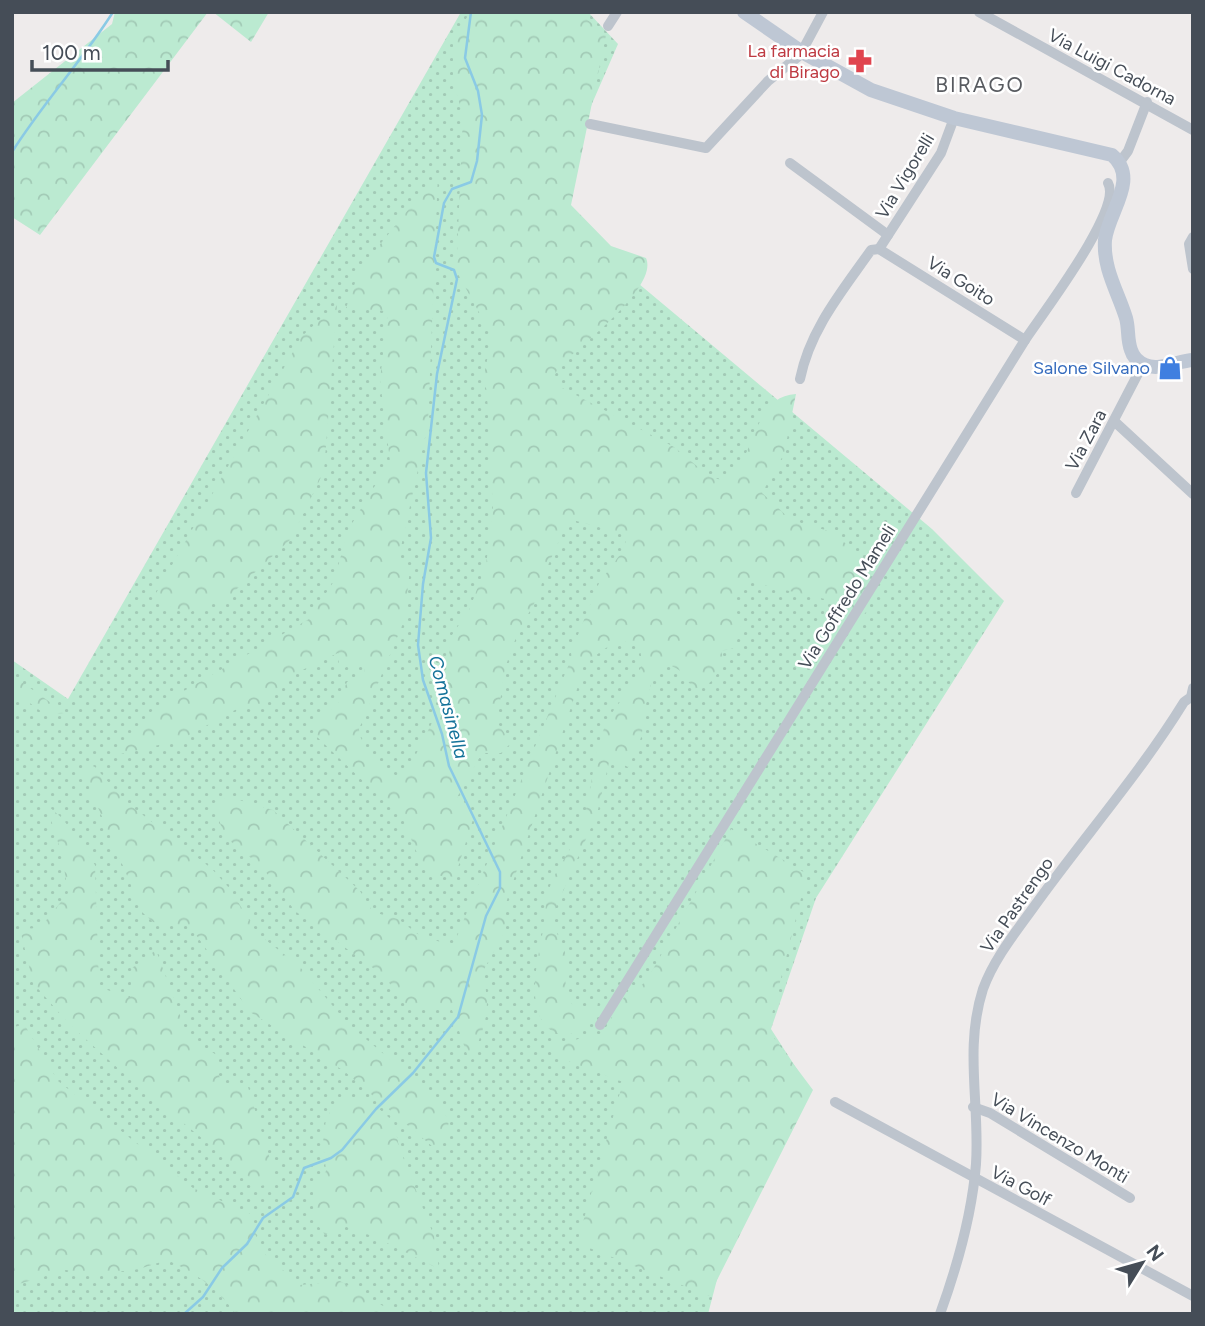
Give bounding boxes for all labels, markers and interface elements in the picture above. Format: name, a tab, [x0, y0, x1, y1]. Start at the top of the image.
street label: Via Luigi Cadorna	[1044, 24, 1180, 110]
scale bar	[32, 28, 168, 72]
text: 100 m	[42, 40, 101, 65]
place label: La farmacia di Birago	[748, 40, 840, 83]
pharmacy icon: La farmacia di Birago	[846, 47, 874, 75]
district label: BIRAGO	[935, 72, 1025, 97]
street label: Via Vigorelli	[871, 129, 939, 223]
street label: Via Goito	[923, 252, 999, 310]
shop icon: Salone Silvano	[1156, 354, 1184, 382]
place label: Salone Silvano	[1033, 357, 1150, 379]
street label: Via Zara	[1061, 406, 1111, 474]
street label: Via Goffredo Mameli	[793, 520, 901, 674]
water label: Comasinella	[424, 653, 473, 761]
street label: Via Pastrengo	[976, 853, 1058, 957]
street label: Via Vincenzo Monti	[987, 1088, 1133, 1188]
street label: Via Golf	[987, 1161, 1055, 1211]
north arrow	[1107, 1228, 1177, 1298]
text: N	[1142, 1240, 1169, 1266]

